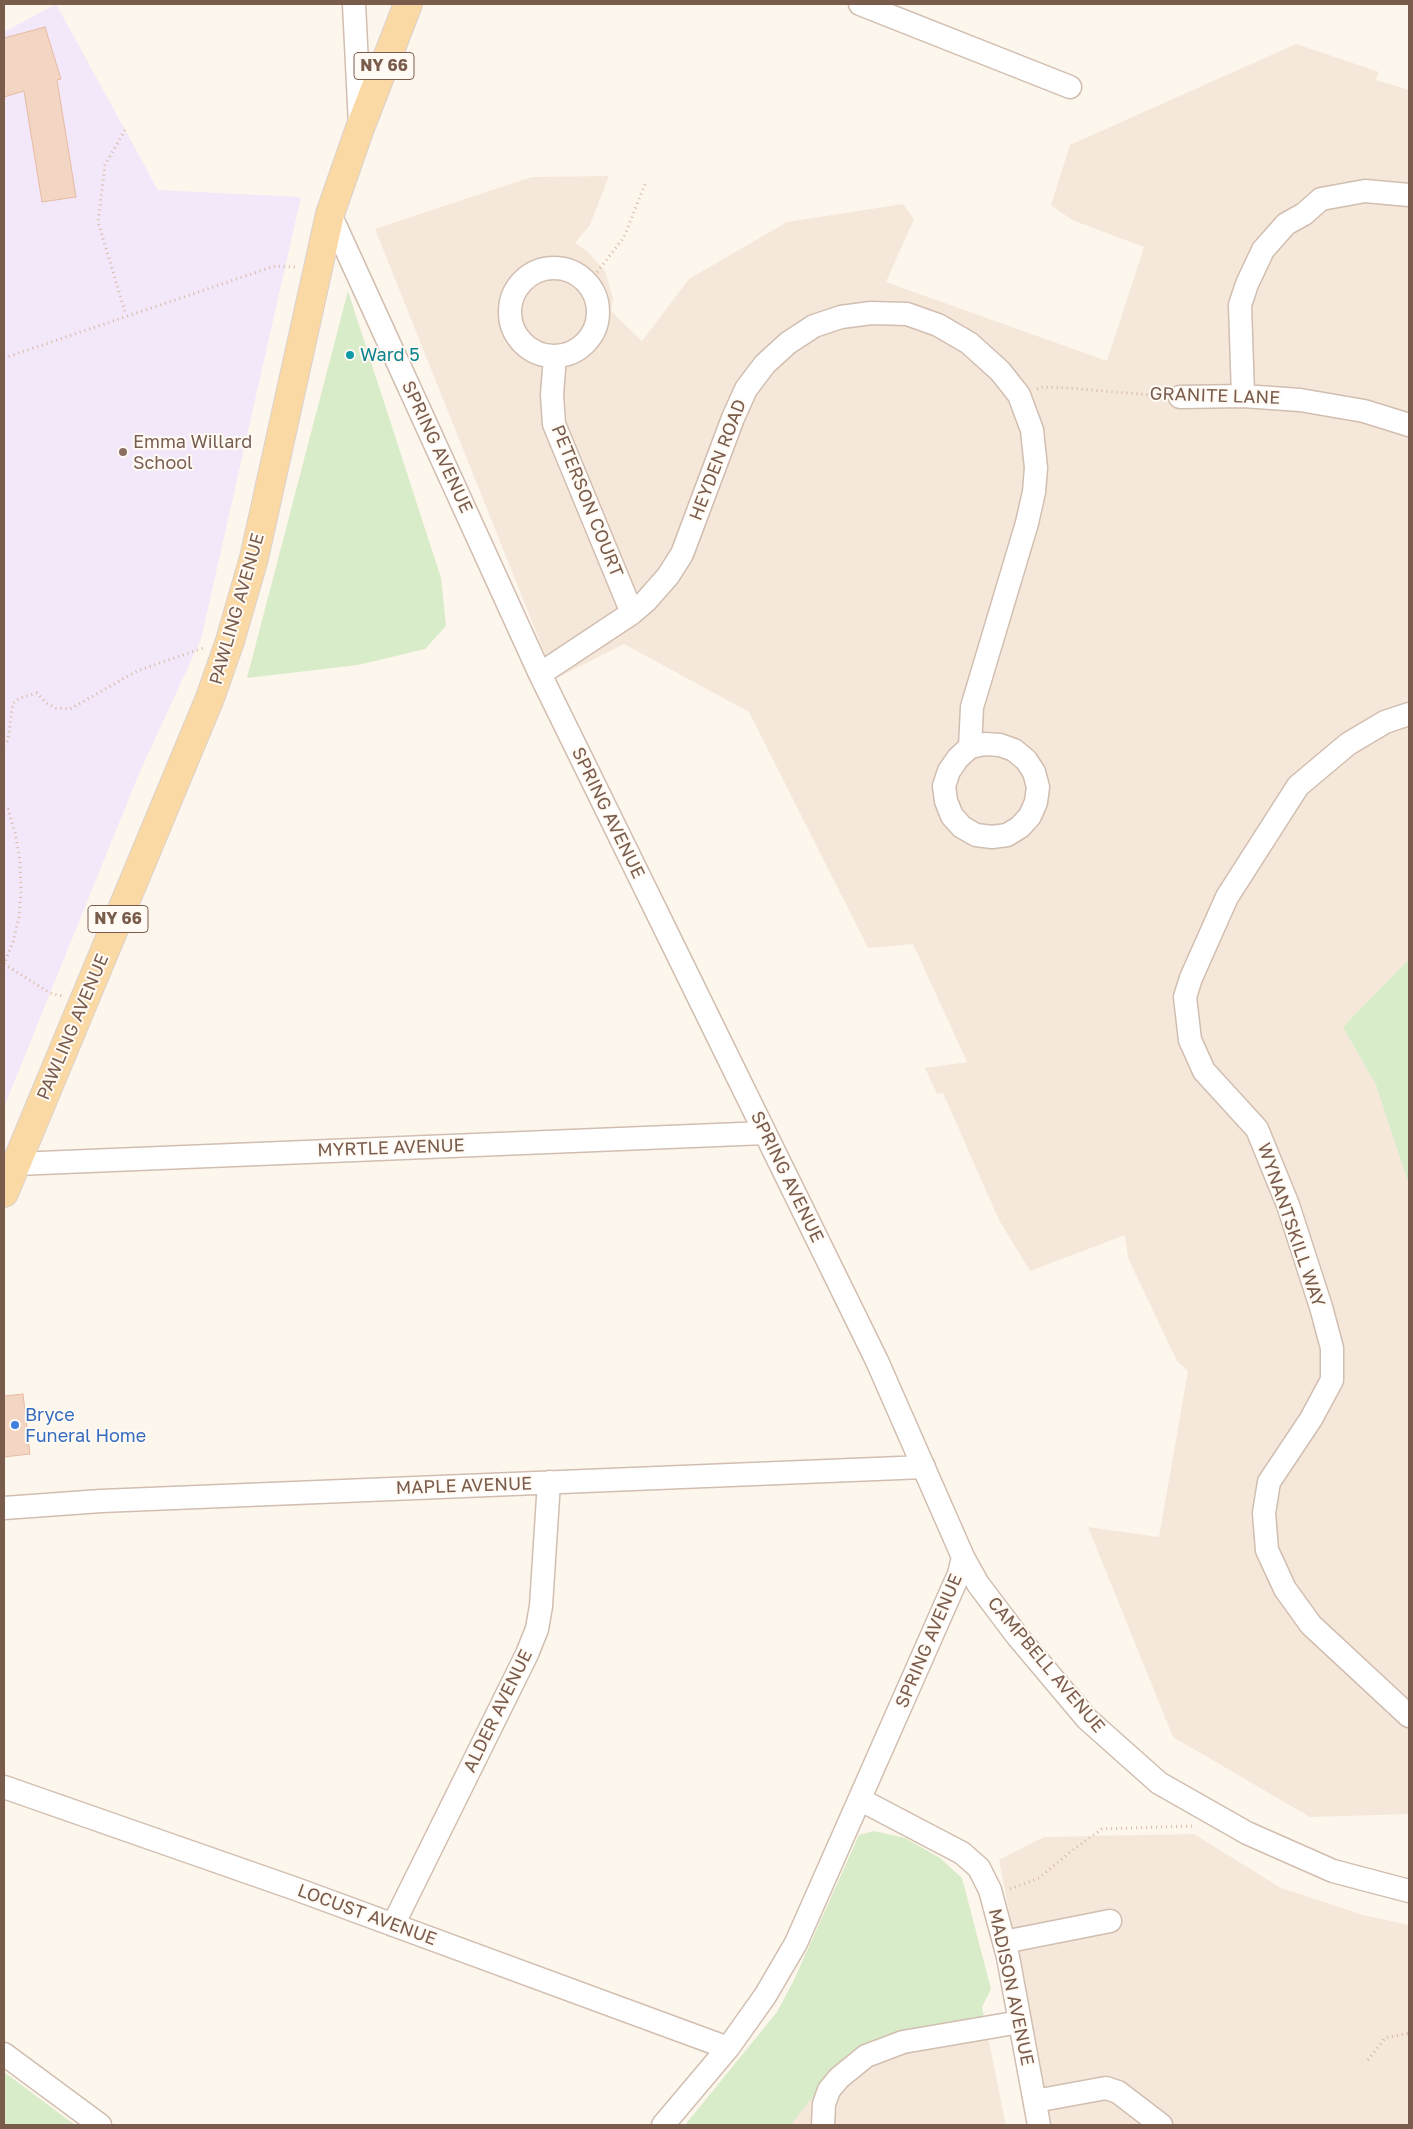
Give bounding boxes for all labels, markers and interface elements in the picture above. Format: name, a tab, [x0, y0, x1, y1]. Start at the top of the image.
road number: NY 66	[354, 52, 414, 80]
place label: Ward 5	[360, 344, 420, 366]
marker: Ward 5	[344, 349, 356, 361]
street label: SPRING AVENUE	[397, 377, 477, 517]
street label: GRANITE LANE	[1149, 383, 1281, 409]
street label: HEYDEN ROAD	[685, 396, 751, 524]
street label: PETERSON COURT	[547, 422, 627, 580]
place label: Emma Willard School	[133, 431, 252, 474]
marker: Emma Willard School	[117, 446, 129, 458]
street label: PAWLING AVENUE	[205, 531, 269, 687]
street label: SPRING AVENUE	[567, 744, 649, 882]
road number: NY 66	[88, 906, 148, 932]
street label: PAWLING AVENUE	[32, 951, 114, 1103]
street label: SPRING AVENUE	[746, 1108, 828, 1246]
street label: MYRTLE AVENUE	[317, 1135, 465, 1161]
street label: WYNANTSKILL WAY	[1253, 1140, 1329, 1310]
place label: Bryce Funeral Home	[25, 1404, 146, 1446]
marker: Bryce Funeral Home	[9, 1419, 21, 1431]
street label: MAPLE AVENUE	[395, 1473, 533, 1499]
street label: SPRING AVENUE	[891, 1571, 967, 1711]
street label: CAMPBELL AVENUE	[983, 1593, 1109, 1737]
street label: ALDER AVENUE	[459, 1646, 537, 1776]
street label: LOCUST AVENUE	[294, 1880, 440, 1950]
street label: MADISON AVENUE	[984, 1906, 1038, 2068]

